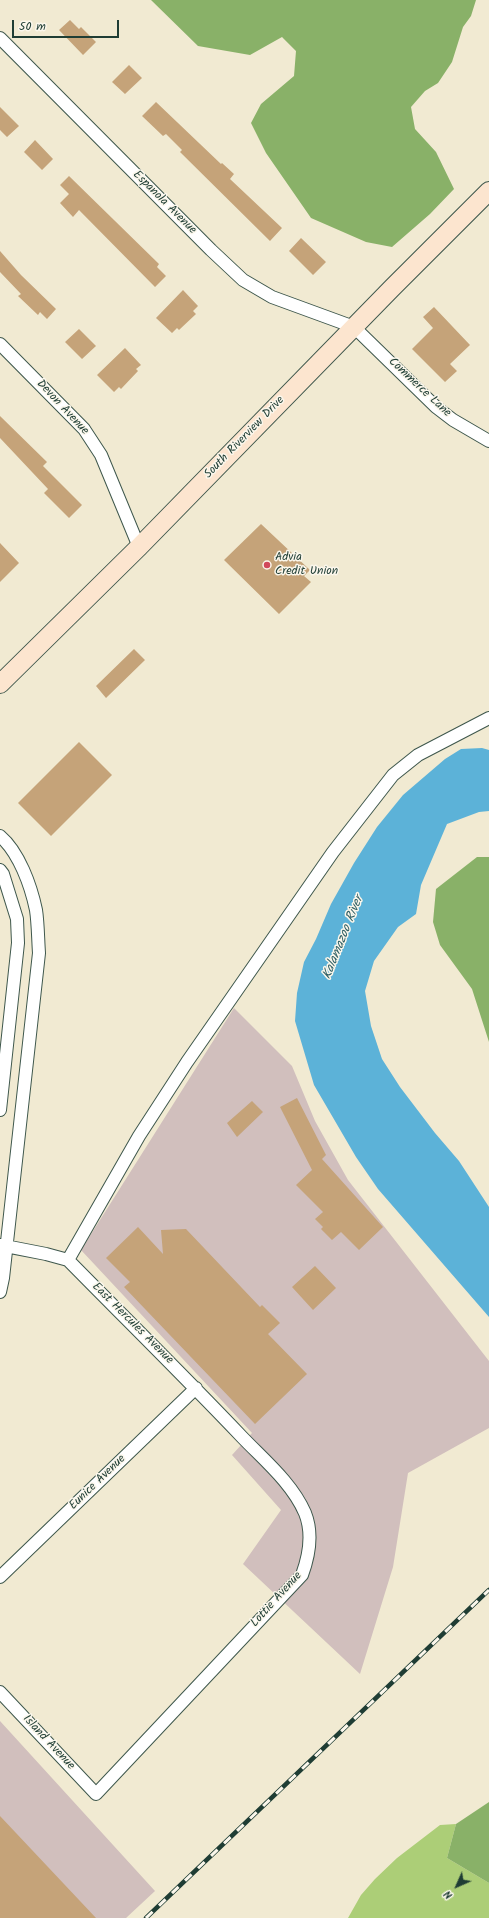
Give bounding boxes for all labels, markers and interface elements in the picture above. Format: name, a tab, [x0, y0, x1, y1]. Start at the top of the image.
scale bar	[14, 12, 121, 38]
text: 50 m	[19, 17, 46, 36]
street label: Espanola Avenue	[129, 168, 199, 238]
street label: Commerce Lane	[385, 355, 453, 421]
street label: Devon Avenue	[33, 377, 91, 439]
street label: South Riverview Drive	[202, 394, 288, 482]
place label: Advia Credit Union	[275, 551, 338, 579]
marker: Advia Credit Union	[262, 560, 272, 570]
water label: Kalamazoo River	[320, 894, 368, 982]
street label: East Hercules Avenue	[88, 1280, 176, 1368]
street label: Eunice Avenue	[67, 1452, 129, 1514]
street label: Lottie Avenue	[248, 1569, 306, 1631]
street label: Island Avenue	[19, 1713, 77, 1773]
north arrow	[437, 1866, 477, 1906]
text: N	[440, 1886, 457, 1903]

